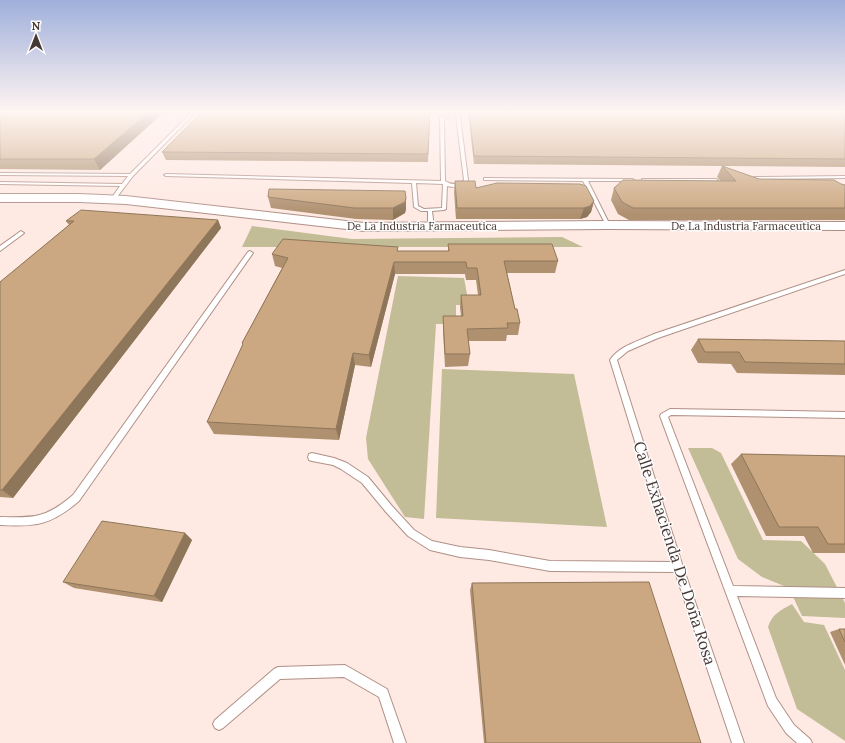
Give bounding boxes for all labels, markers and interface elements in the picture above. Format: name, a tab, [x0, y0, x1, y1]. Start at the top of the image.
north arrow	[16, 16, 56, 56]
text: N	[32, 19, 41, 33]
street label: De La Industria Farmaceutica	[347, 219, 497, 233]
street label: De La Industria Farmaceutica	[671, 219, 821, 233]
street label: Calle Exhacienda De Doña Rosa	[629, 439, 721, 667]

